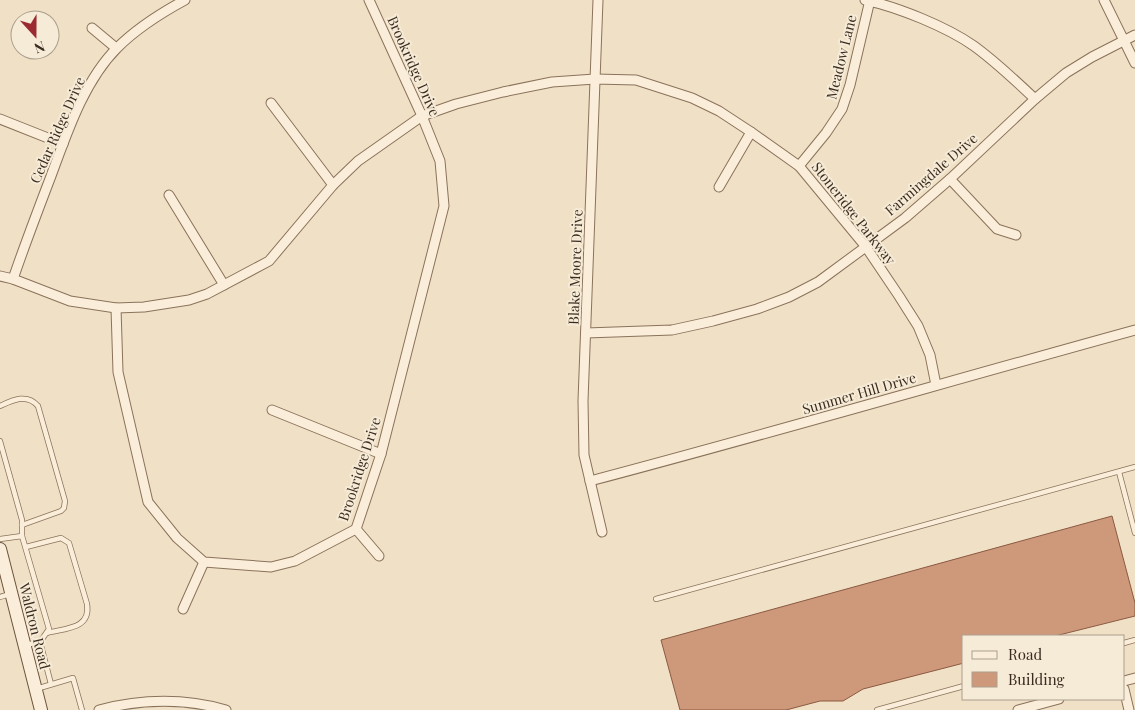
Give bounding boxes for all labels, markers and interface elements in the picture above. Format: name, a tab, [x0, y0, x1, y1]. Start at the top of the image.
north arrow	[10, 10, 60, 60]
street label: Brookridge Drive	[383, 13, 445, 119]
street label: Meadow Lane	[821, 13, 861, 101]
text: N	[32, 37, 48, 58]
street label: Cedar Ridge Drive	[25, 74, 89, 186]
street label: Farmingdale Drive	[881, 129, 981, 219]
street label: Stoneridge Parkway	[808, 158, 900, 268]
street label: Blake Moore Drive	[563, 209, 587, 325]
street label: Summer Hill Drive	[800, 368, 918, 418]
street label: Brookridge Drive	[333, 415, 385, 523]
street label: Waldron Road	[15, 580, 55, 671]
legend	[962, 635, 1125, 700]
text: Road	[1008, 644, 1042, 664]
text: Building	[1008, 669, 1065, 689]

